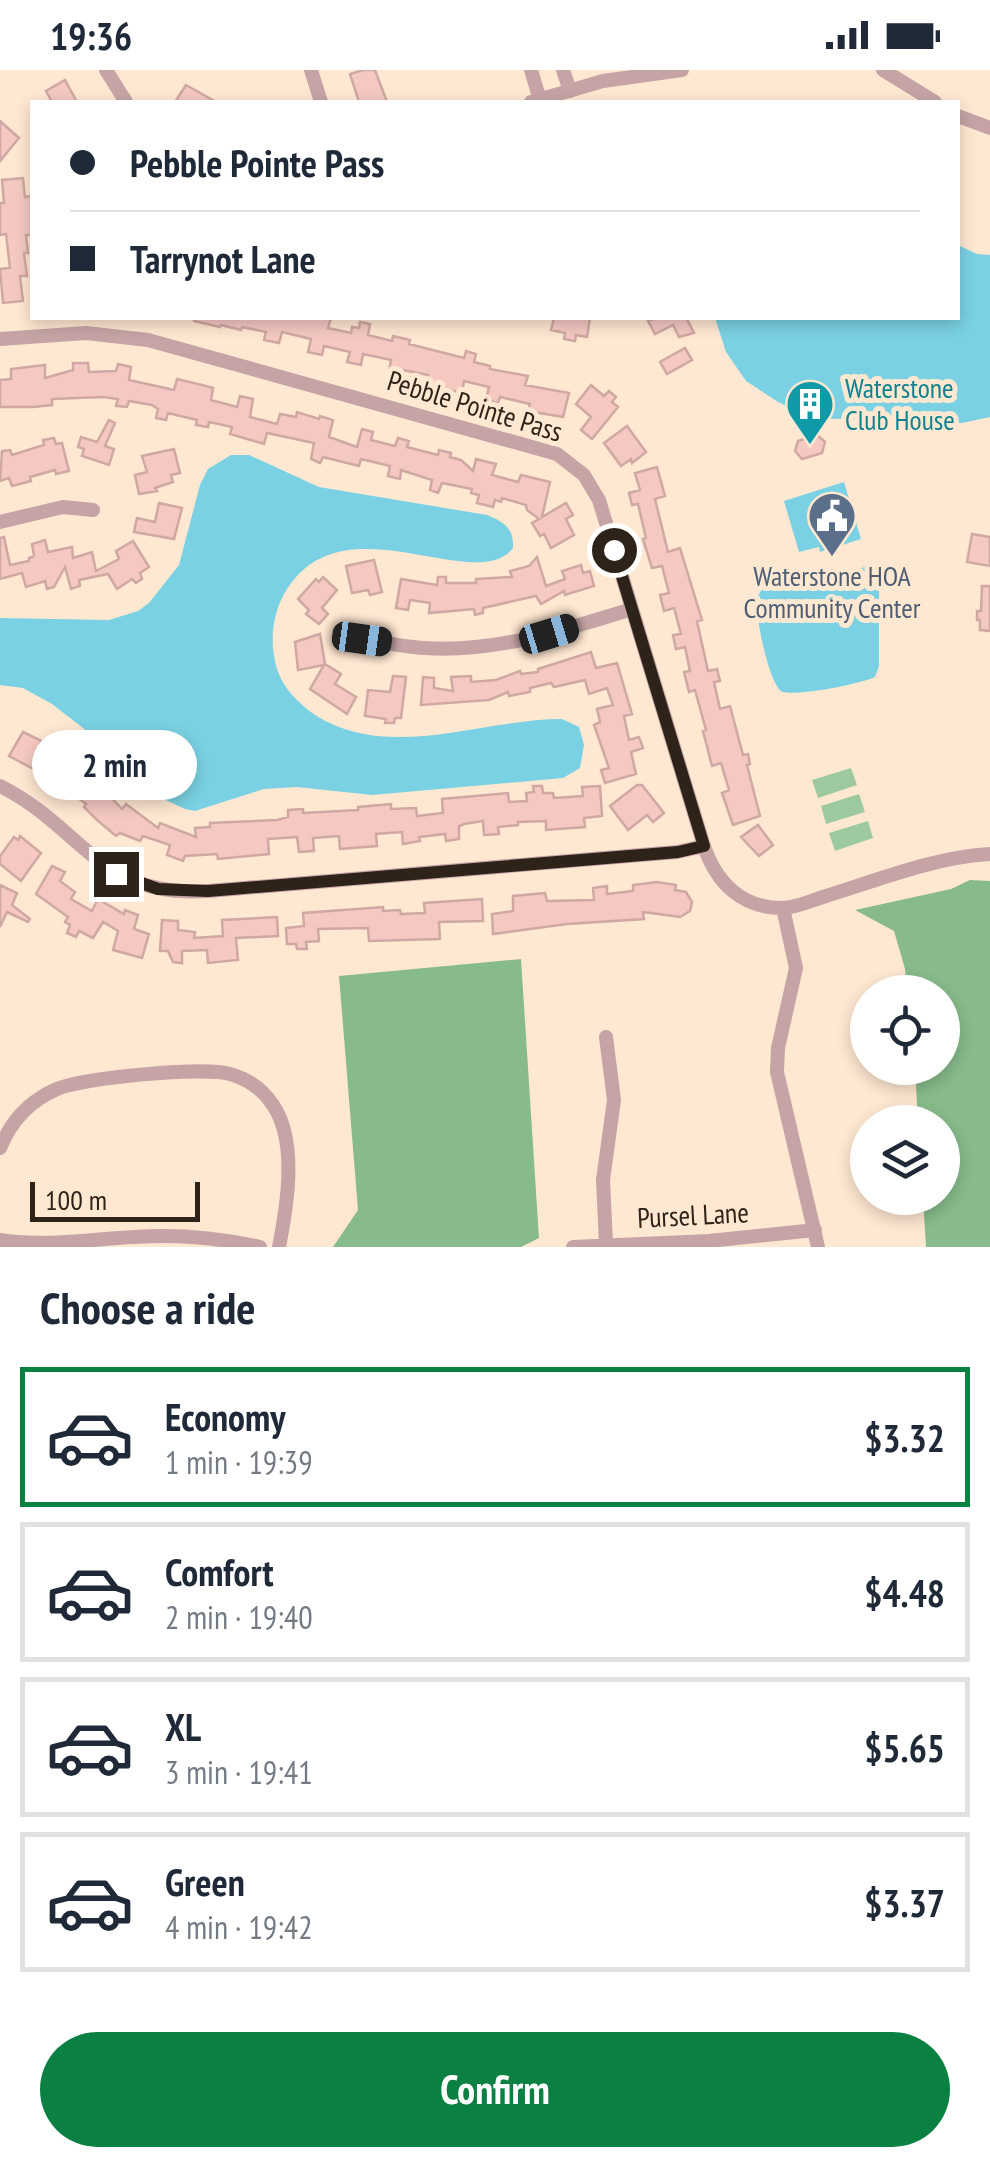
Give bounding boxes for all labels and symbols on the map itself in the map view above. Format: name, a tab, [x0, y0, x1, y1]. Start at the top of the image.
street label: Pebble Pointe Pass	[383, 361, 567, 450]
place label: Waterstone Club House	[845, 369, 955, 438]
building icon: Waterstone Club House	[784, 378, 836, 446]
public building icon: Waterstone HOA Community Center	[806, 490, 858, 558]
route start	[592, 528, 637, 573]
place label: Waterstone HOA Community Center	[744, 557, 921, 626]
car	[516, 611, 582, 657]
car	[330, 620, 394, 658]
callout: 2 min	[34, 729, 198, 799]
route end	[94, 852, 139, 897]
scale bar	[30, 1177, 200, 1222]
street label: Pursel Lane	[636, 1193, 750, 1236]

